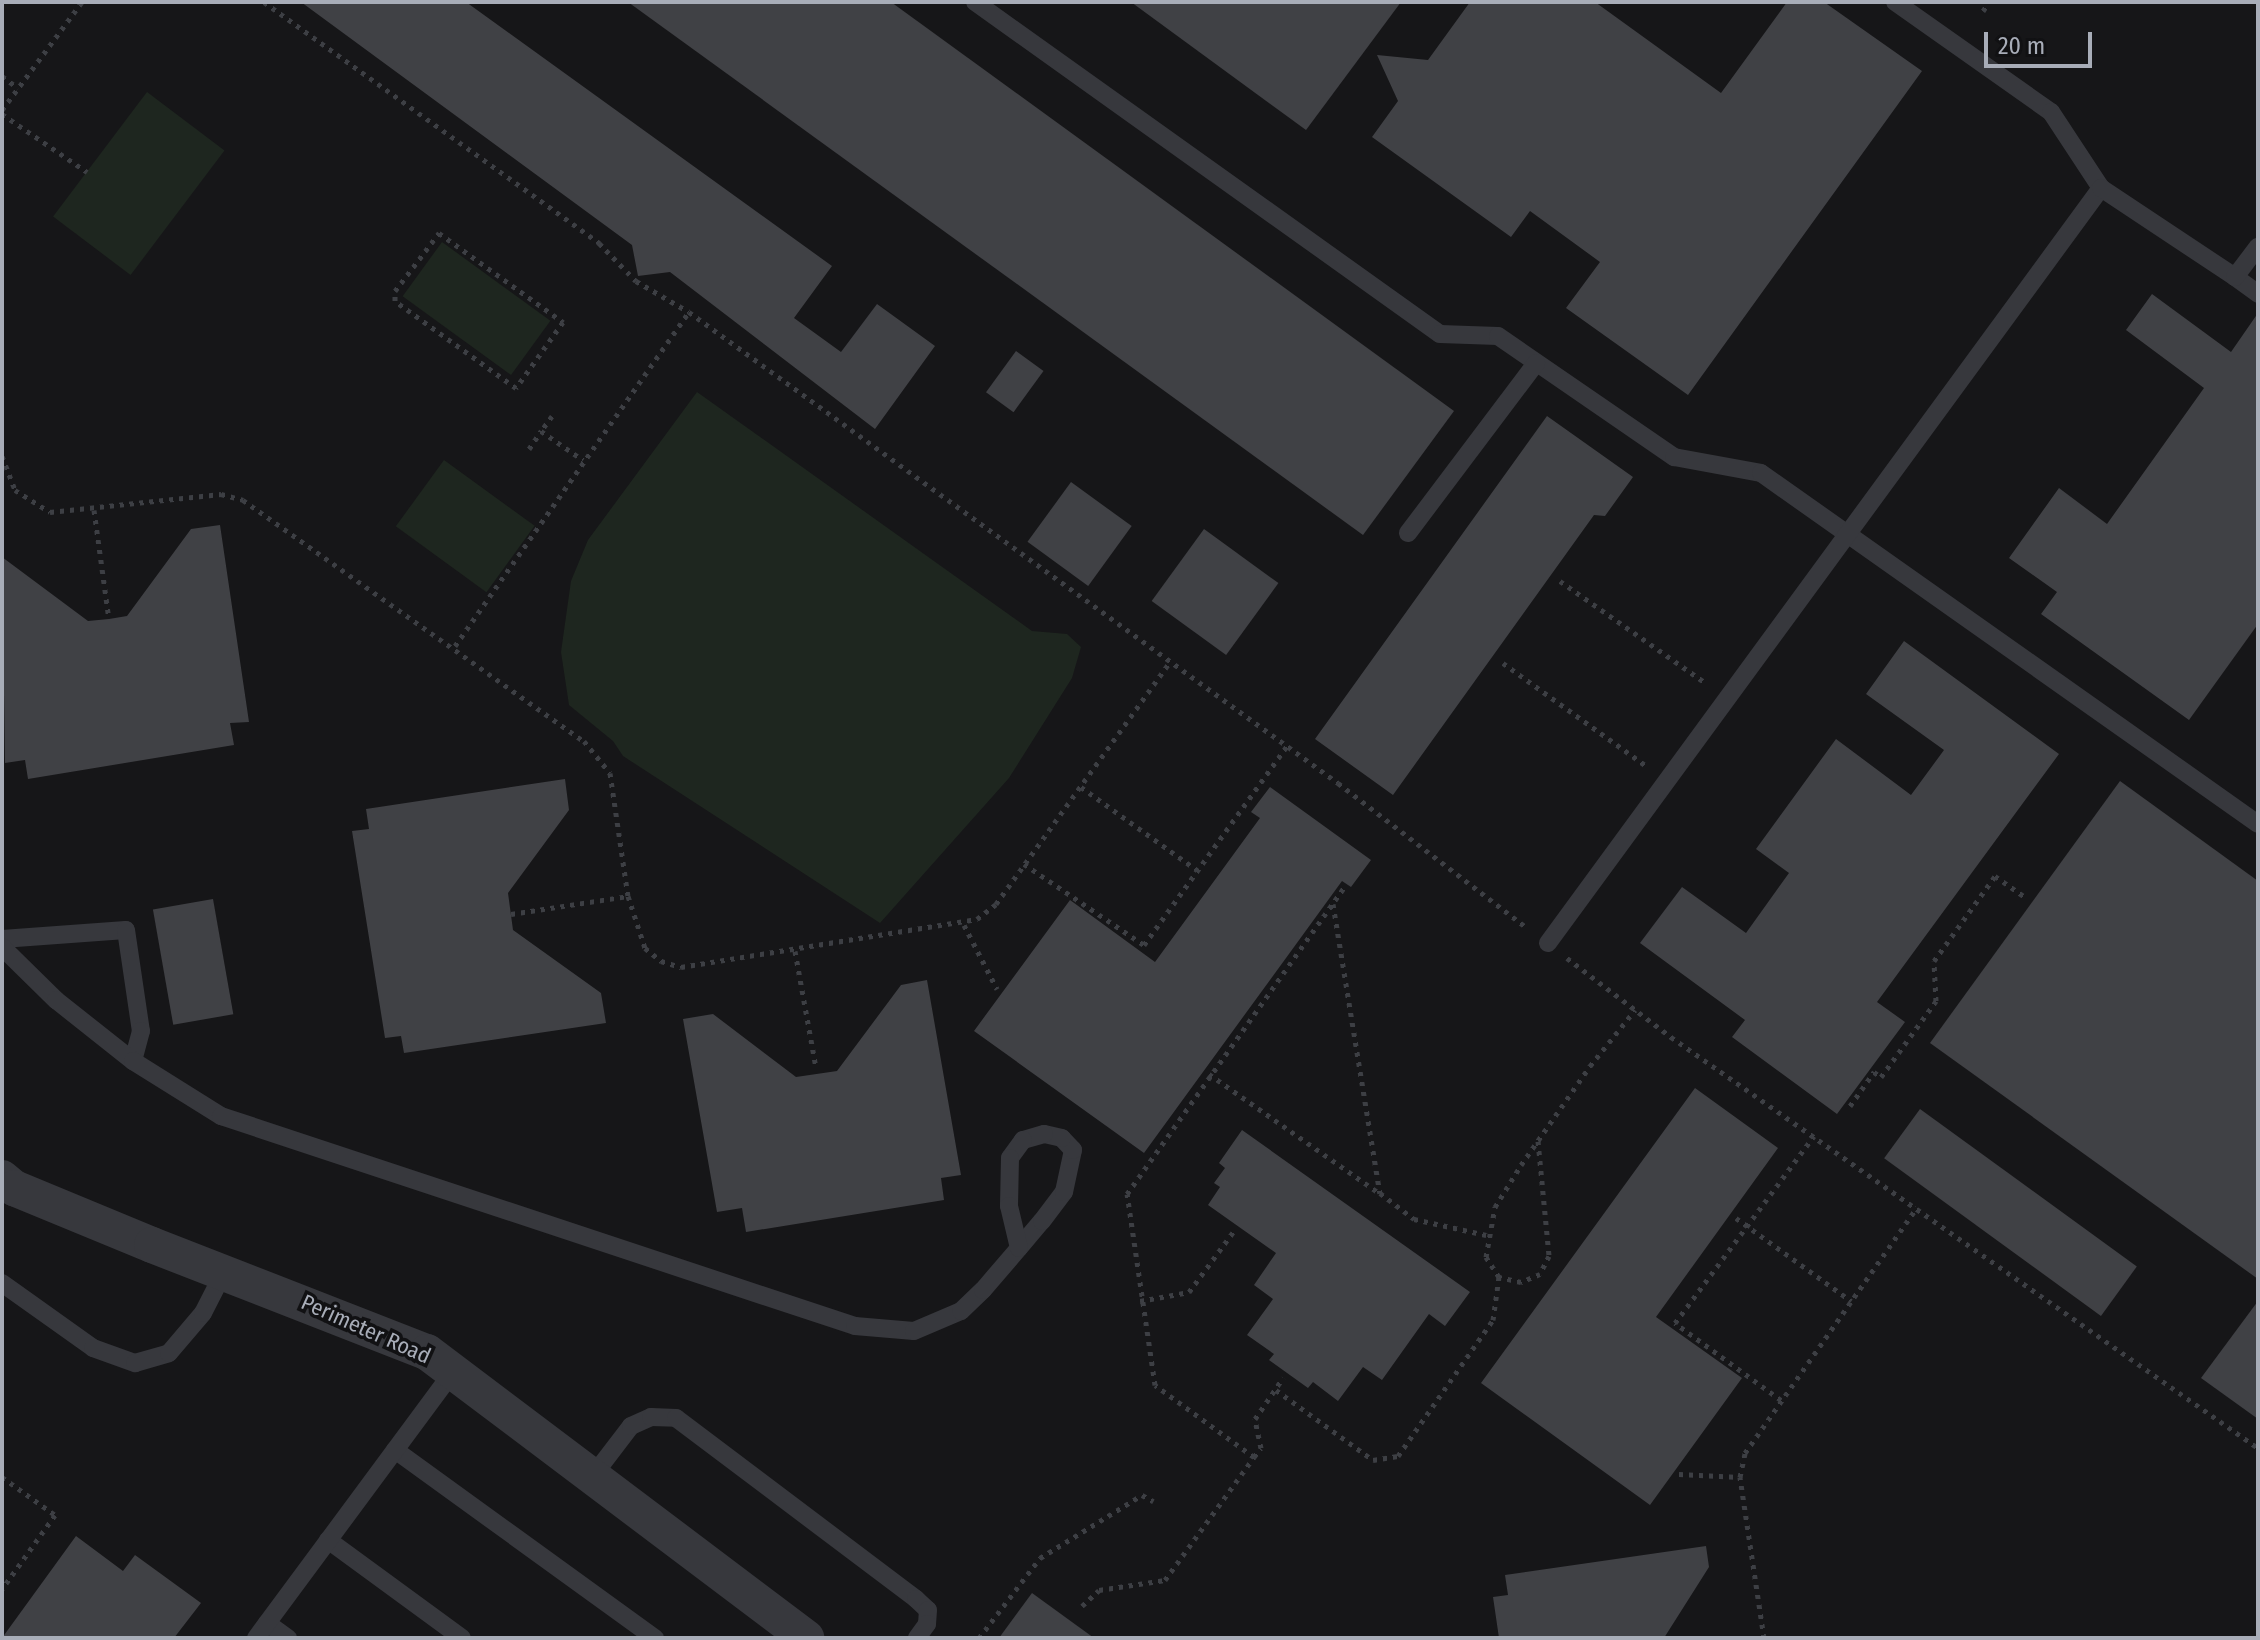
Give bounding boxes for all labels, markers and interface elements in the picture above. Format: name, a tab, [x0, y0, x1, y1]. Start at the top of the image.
scale bar	[1988, 16, 2096, 66]
text: 20 m	[1998, 32, 2045, 60]
street label: Perimeter Road	[297, 1289, 435, 1369]

